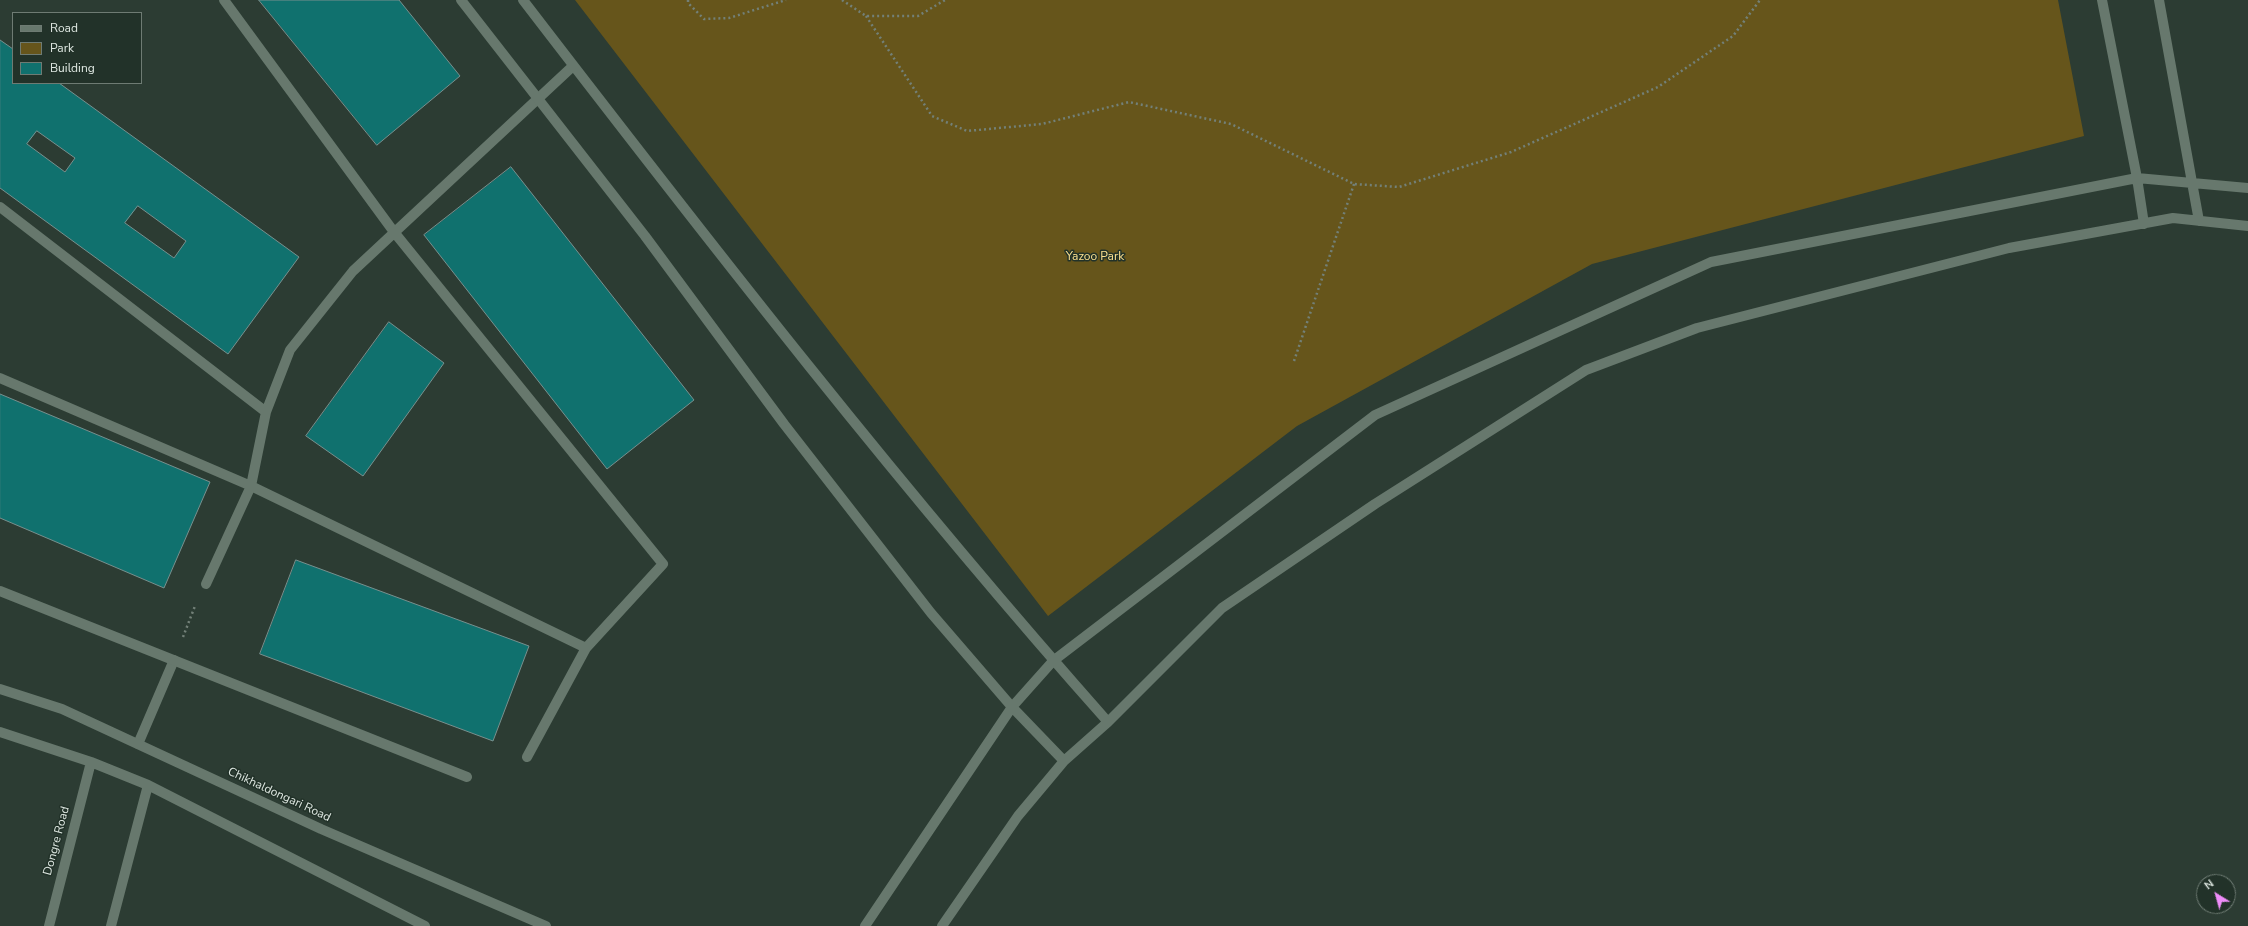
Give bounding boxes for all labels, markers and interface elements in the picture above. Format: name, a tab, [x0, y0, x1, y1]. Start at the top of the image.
legend	[12, 12, 142, 84]
text: Road	[50, 20, 78, 36]
text: Park	[50, 40, 74, 56]
text: Building	[50, 60, 95, 76]
park label: Yazoo Park	[1066, 250, 1124, 264]
street label: Chikhaldongari Road	[225, 765, 333, 825]
street label: Dongre Road	[41, 805, 73, 877]
north arrow	[2196, 874, 2236, 914]
text: N	[2201, 876, 2217, 893]

